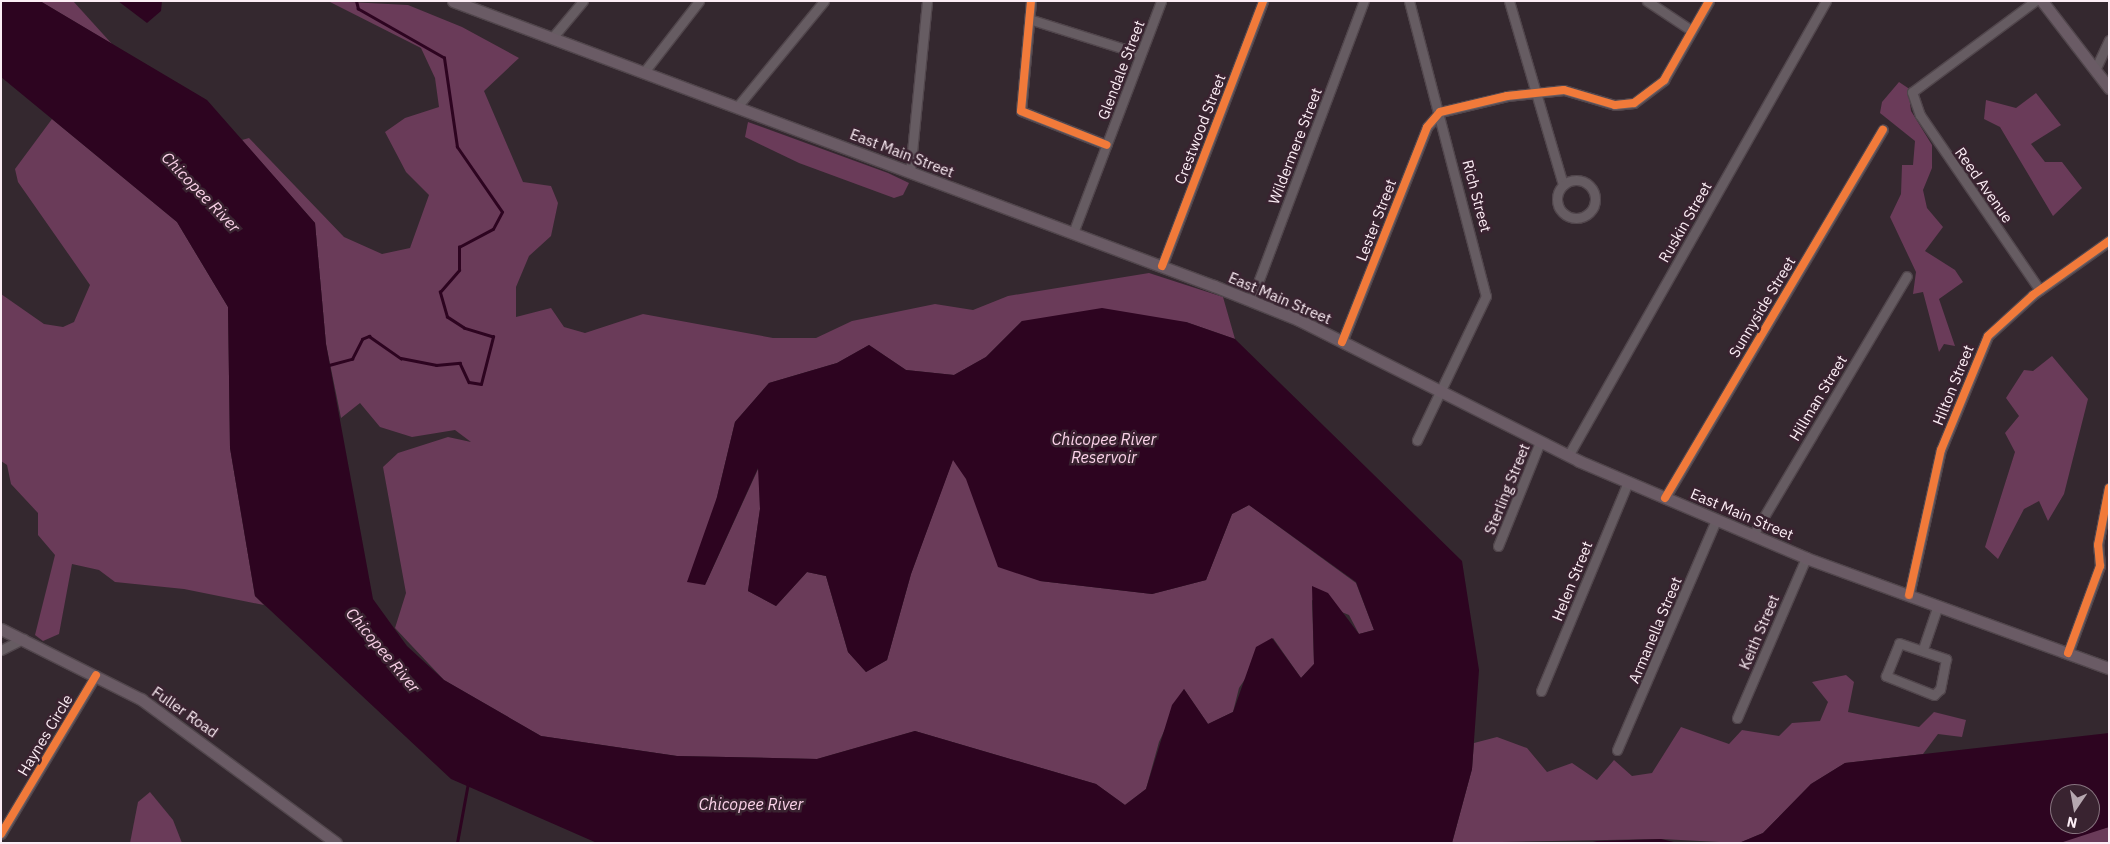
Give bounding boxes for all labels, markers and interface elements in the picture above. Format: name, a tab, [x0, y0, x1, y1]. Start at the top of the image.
street label: Glendale Street	[1094, 18, 1148, 122]
street label: Crestwood Street	[1171, 71, 1229, 187]
street label: Wildermere Street	[1265, 85, 1325, 207]
street label: East Main Street	[847, 125, 957, 181]
street label: Reed Avenue	[1951, 144, 2017, 226]
water label: Chicopee River	[158, 148, 244, 236]
street label: Rich Street	[1459, 158, 1495, 234]
street label: Lester Street	[1352, 176, 1400, 264]
street label: Ruskin Street	[1655, 178, 1715, 266]
street label: Sunnyside Street	[1725, 253, 1799, 361]
street label: East Main Street	[1226, 268, 1334, 328]
street label: Hilton Street	[1929, 342, 1977, 428]
street label: Hillman Street	[1785, 352, 1851, 444]
water label: Chicopee River Reservoir	[1052, 429, 1156, 467]
street label: Sterling Street	[1481, 441, 1533, 537]
street label: East Main Street	[1688, 484, 1796, 544]
street label: Helen Street	[1548, 539, 1596, 623]
street label: Armanella Street	[1624, 574, 1686, 686]
street label: Keith Street	[1735, 592, 1783, 672]
water label: Chicopee River	[342, 604, 424, 696]
street label: Fuller Road	[149, 683, 221, 741]
street label: Haynes Circle	[14, 691, 76, 779]
north arrow	[2050, 784, 2100, 834]
water label: Chicopee River	[699, 794, 803, 814]
text: N	[2065, 813, 2079, 833]

